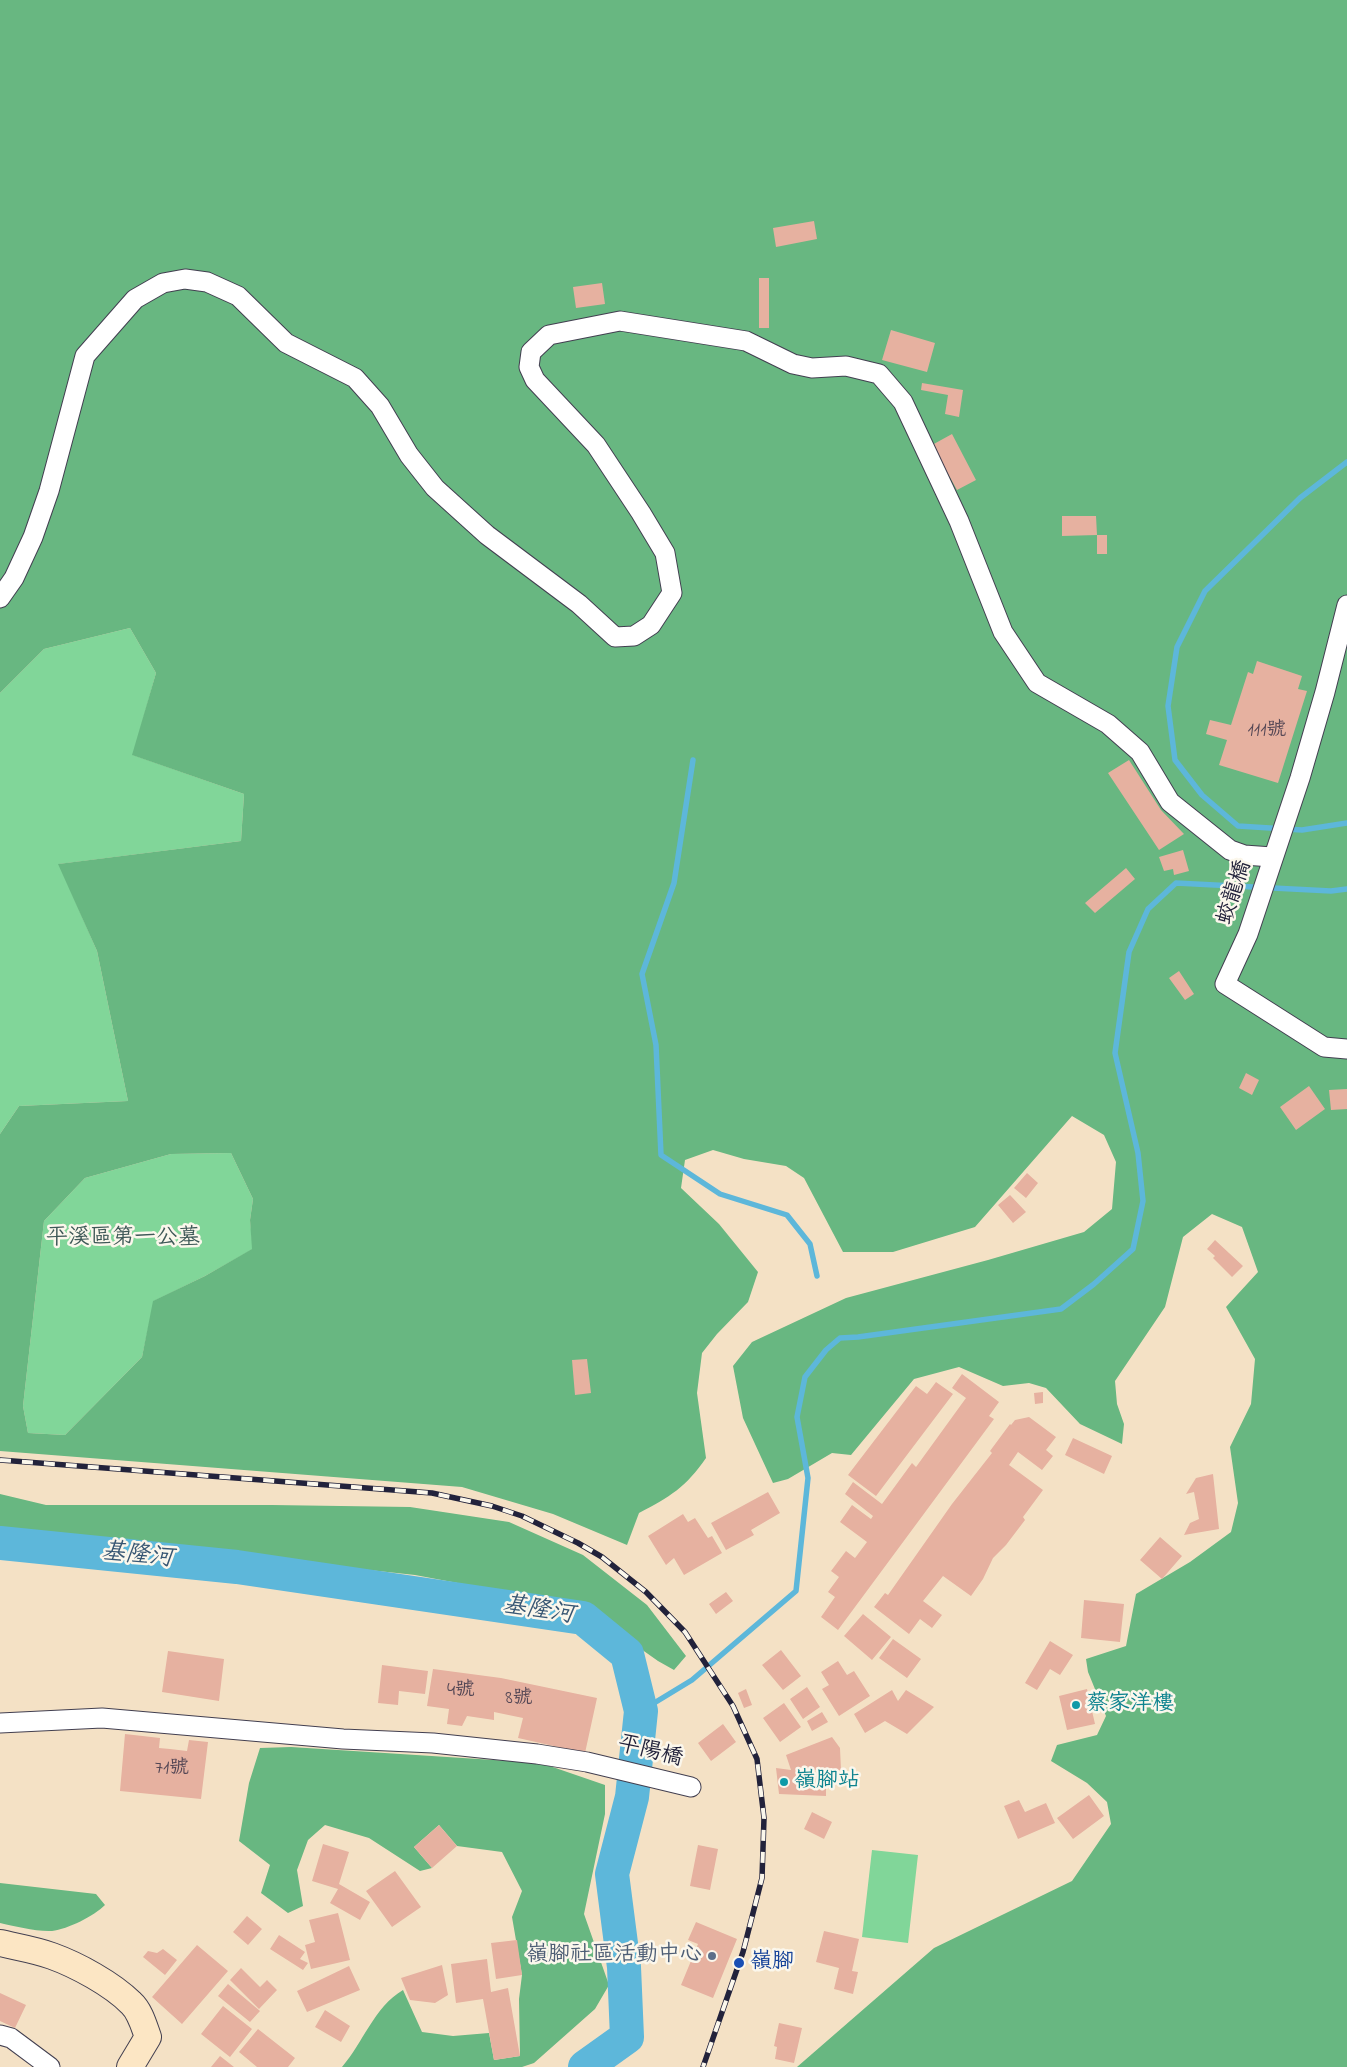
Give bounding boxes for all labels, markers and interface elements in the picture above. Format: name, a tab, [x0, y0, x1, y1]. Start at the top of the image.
house number: 111號	[1247, 720, 1287, 744]
street label: 蛟龍橋	[1213, 858, 1259, 928]
park label: 平溪區第一公墓	[46, 1226, 200, 1252]
water label: 基隆河	[100, 1539, 174, 1575]
water label: 基隆河	[500, 1592, 576, 1632]
house number: 4號	[447, 1680, 475, 1704]
house number: 8號	[505, 1688, 533, 1712]
place label: 蔡家洋樓	[1086, 1692, 1174, 1718]
marker: 蔡家洋樓	[1070, 1699, 1082, 1711]
street label: 平陽橋	[615, 1732, 685, 1774]
house number: 71號	[155, 1758, 189, 1782]
place label: 嶺腳站	[794, 1769, 860, 1795]
marker: 嶺腳站	[778, 1776, 790, 1788]
place label: 嶺腳社區活動中心	[526, 1943, 702, 1969]
marker: 嶺腳社區活動中心	[706, 1950, 718, 1962]
place label: 嶺腳	[750, 1950, 794, 1976]
marker: 嶺腳	[732, 1956, 746, 1970]

